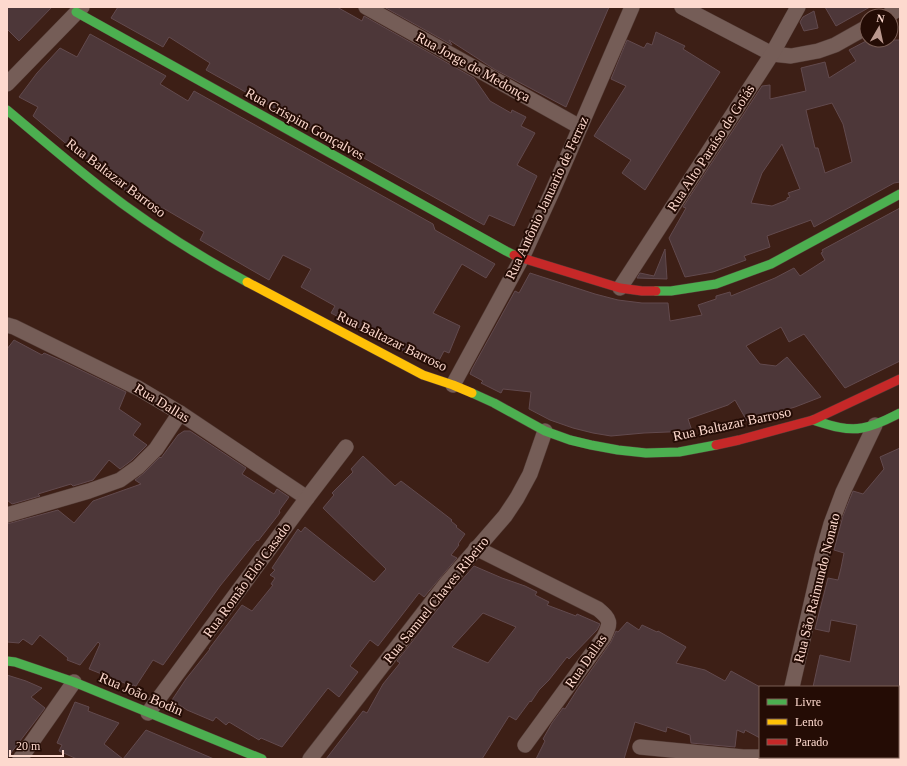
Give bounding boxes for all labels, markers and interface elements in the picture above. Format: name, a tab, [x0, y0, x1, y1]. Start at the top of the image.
north arrow	[859, 8, 899, 48]
text: N	[876, 12, 885, 25]
street label: Rua Jorge de Medonça	[413, 29, 533, 105]
street label: Rua Alto Paraíso de Goiás	[664, 82, 758, 214]
street label: Rua Crispim Gonçalves	[243, 85, 367, 163]
street label: Rua Antônio Januario de Ferraz	[503, 114, 591, 282]
street label: Rua Baltazar Barroso	[63, 136, 169, 220]
street label: Rua Baltazar Barroso	[335, 308, 449, 374]
street label: Rua Dallas	[132, 381, 192, 425]
street label: Rua Baltazar Barroso	[671, 404, 793, 444]
street label: Rua São Raimundo Nonato	[791, 512, 843, 664]
street label: Rua Romão Eloi Casado	[200, 520, 294, 640]
street label: Rua Samuel Chaves Ribeiro	[380, 534, 492, 666]
street label: Rua Dallas	[562, 631, 610, 691]
street label: Rua João Bodin	[97, 670, 185, 718]
legend	[759, 686, 899, 758]
text: Livre	[795, 695, 821, 709]
text: Lento	[795, 715, 823, 729]
scale bar	[10, 732, 63, 758]
text: Parado	[795, 735, 828, 749]
text: 20 m	[16, 739, 41, 753]

